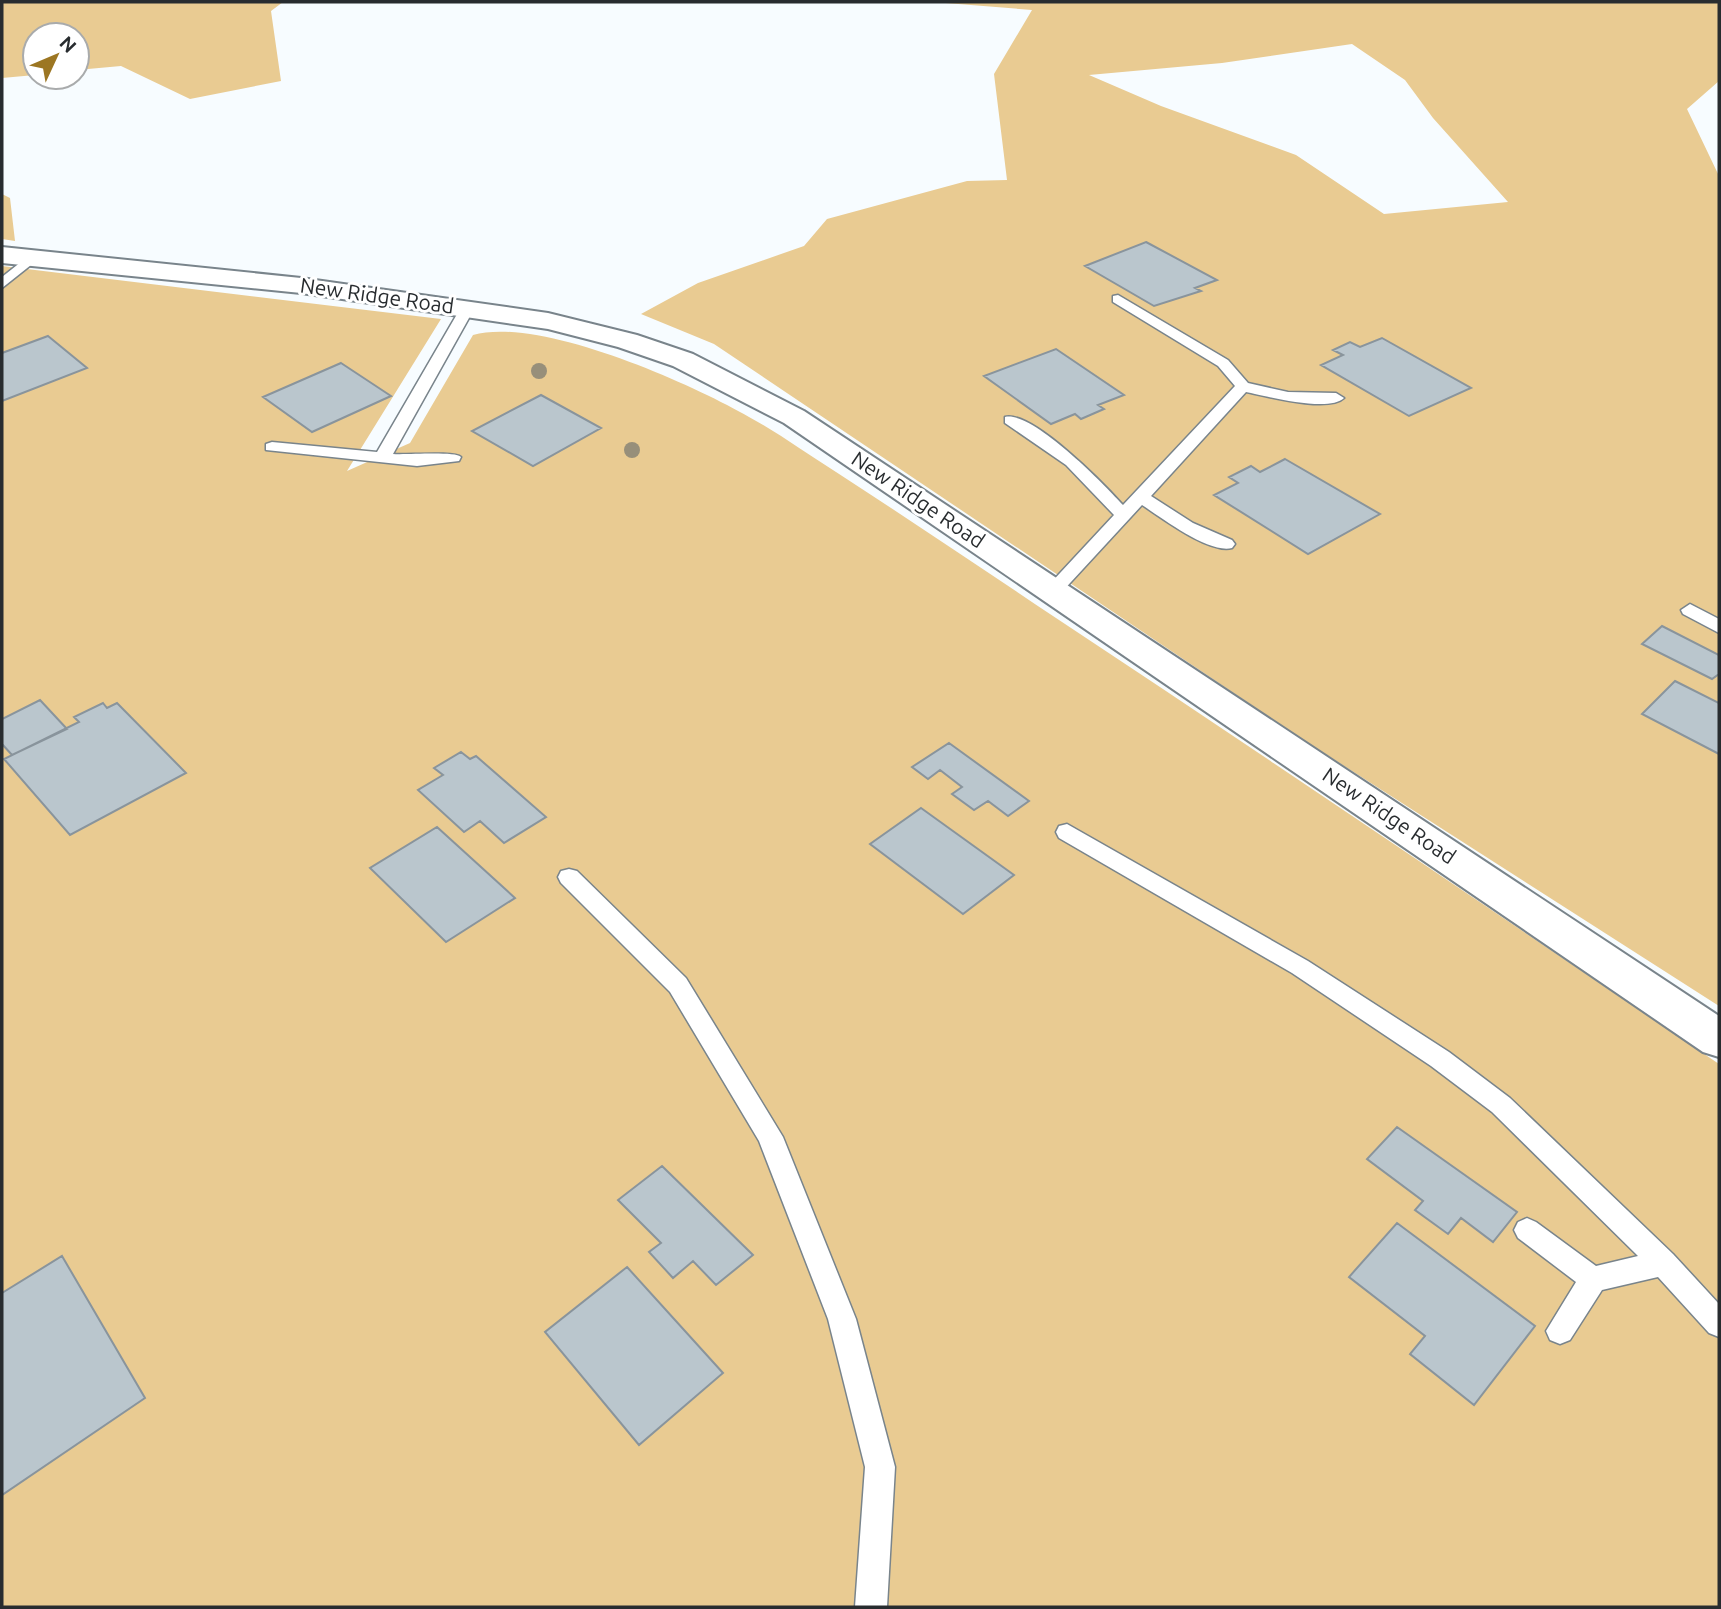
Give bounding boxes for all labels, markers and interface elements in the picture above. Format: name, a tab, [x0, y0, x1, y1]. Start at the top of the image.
north arrow	[21, 21, 91, 91]
text: N	[55, 31, 81, 57]
street label: New Ridge Road	[299, 272, 456, 318]
street label: New Ridge Road	[848, 446, 990, 552]
street label: New Ridge Road	[1319, 762, 1461, 868]

